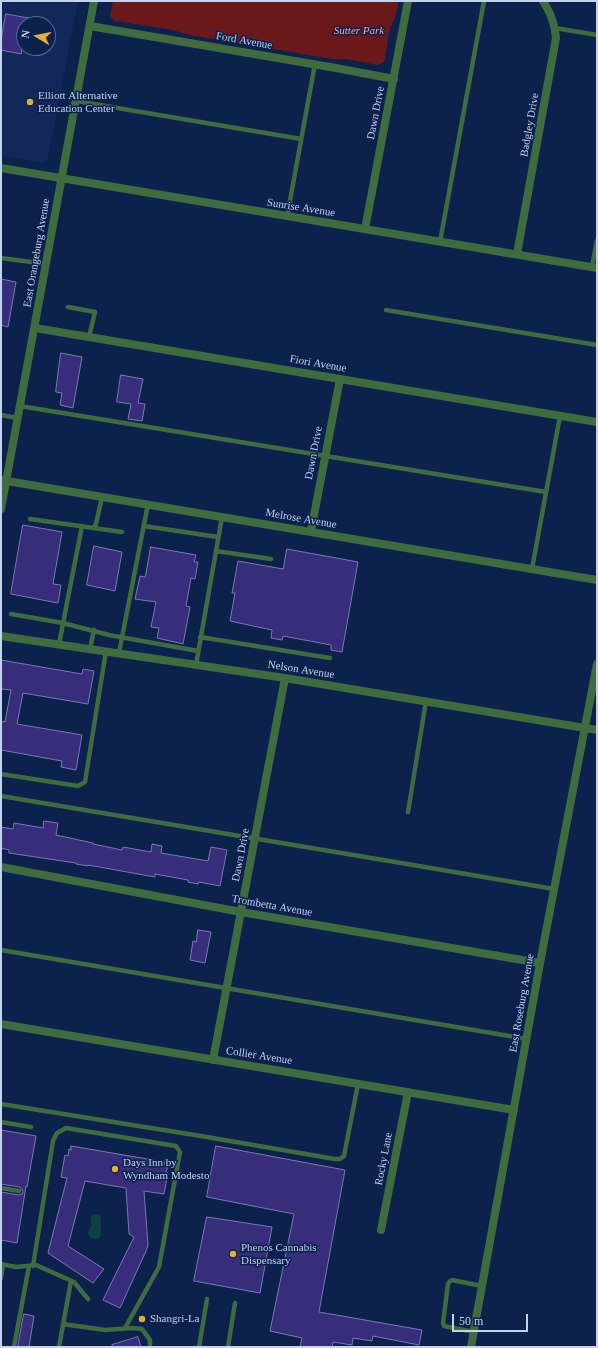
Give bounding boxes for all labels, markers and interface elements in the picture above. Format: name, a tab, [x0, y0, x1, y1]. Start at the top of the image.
north arrow	[16, 16, 56, 56]
park label: Sutter Park	[334, 24, 384, 38]
text: N	[19, 29, 32, 39]
street label: Ford Avenue	[215, 30, 273, 52]
street label: Dawn Drive	[364, 85, 388, 141]
place label: Elliott Alternative Education Center	[38, 89, 118, 115]
street label: Badgley Drive	[518, 92, 542, 158]
marker: Elliott Alternative Education Center	[25, 97, 35, 107]
street label: Sunrise Avenue	[266, 196, 336, 220]
street label: East Orangeburg Avenue	[21, 198, 53, 308]
street label: Fiori Avenue	[289, 353, 347, 375]
street label: Dawn Drive	[302, 425, 326, 481]
street label: Melrose Avenue	[264, 506, 338, 532]
street label: Nelson Avenue	[267, 658, 335, 682]
street label: Dawn Drive	[229, 827, 253, 883]
street label: Trombetta Avenue	[231, 892, 313, 920]
street label: East Roseburg Avenue	[507, 953, 537, 1053]
street label: Collier Avenue	[225, 1044, 293, 1068]
street label: Rocky Lane	[372, 1132, 396, 1186]
place label: Days Inn by Wyndham Modesto	[123, 1156, 209, 1182]
marker: Days Inn by Wyndham Modesto	[110, 1164, 120, 1174]
place label: Phenos Cannabis Dispensary	[241, 1241, 316, 1267]
marker: Phenos Cannabis Dispensary	[228, 1249, 238, 1259]
scale bar	[454, 1306, 530, 1332]
place label: Shangri-La	[150, 1312, 199, 1326]
marker: Shangri-La	[137, 1314, 147, 1324]
text: 50 m	[459, 1314, 483, 1328]

